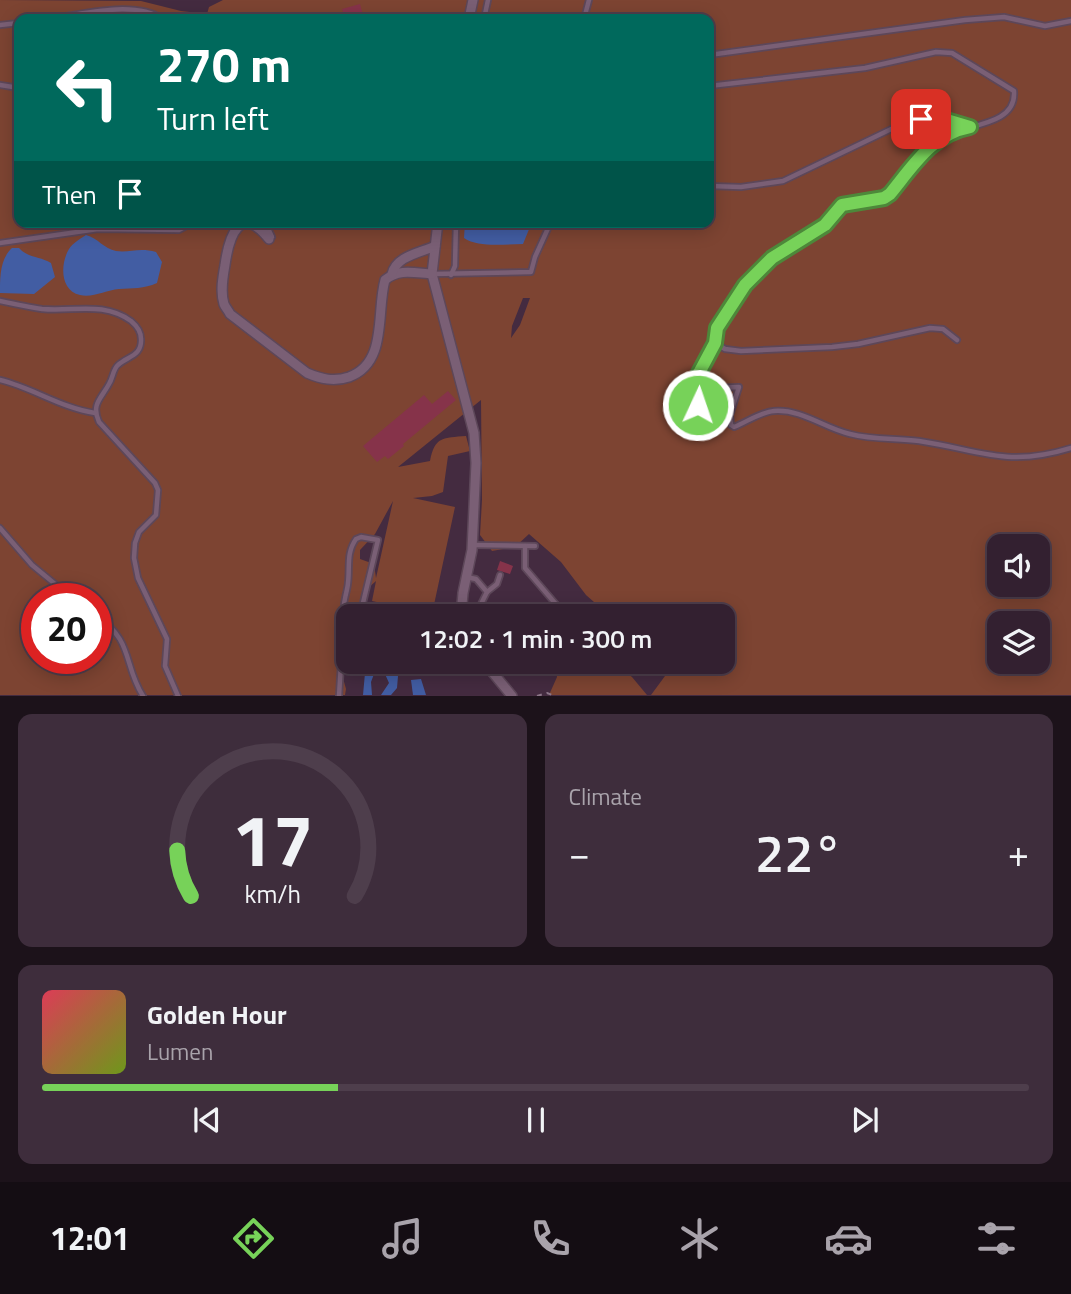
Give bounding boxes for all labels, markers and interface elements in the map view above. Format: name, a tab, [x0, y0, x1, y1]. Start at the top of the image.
text: 270 m	[157, 26, 291, 101]
icon: left	[42, 42, 133, 133]
pin	[891, 89, 951, 149]
text: Turn left	[157, 94, 269, 142]
icon: arrive	[902, 100, 940, 138]
text: Then	[42, 175, 97, 214]
icon: arrive	[111, 175, 149, 213]
position arrow	[661, 368, 735, 442]
map controls	[987, 534, 1050, 674]
button: sound	[987, 534, 1050, 597]
speed limit sign: 20	[21, 583, 112, 674]
button: layers	[987, 611, 1050, 674]
text: 12:02 · 1 min · 300 m	[419, 619, 652, 658]
text: Climate	[569, 779, 642, 814]
text: 17	[231, 785, 313, 895]
text: 22°	[755, 813, 842, 892]
text: −	[569, 824, 590, 882]
text: +	[1008, 824, 1029, 882]
text: km/h	[244, 875, 301, 913]
text: Golden Hour	[147, 995, 287, 1034]
text: Lumen	[147, 1034, 213, 1069]
icon: previous	[188, 1101, 226, 1139]
icon: pause	[517, 1101, 555, 1139]
icon: next	[846, 1101, 884, 1139]
text: 12:01	[50, 1214, 130, 1262]
icon: directions	[229, 1214, 278, 1263]
icon: music	[378, 1214, 427, 1263]
icon: phone	[526, 1214, 575, 1263]
icon: climate	[675, 1214, 724, 1263]
icon: car	[824, 1214, 873, 1263]
icon: filters	[972, 1214, 1021, 1263]

